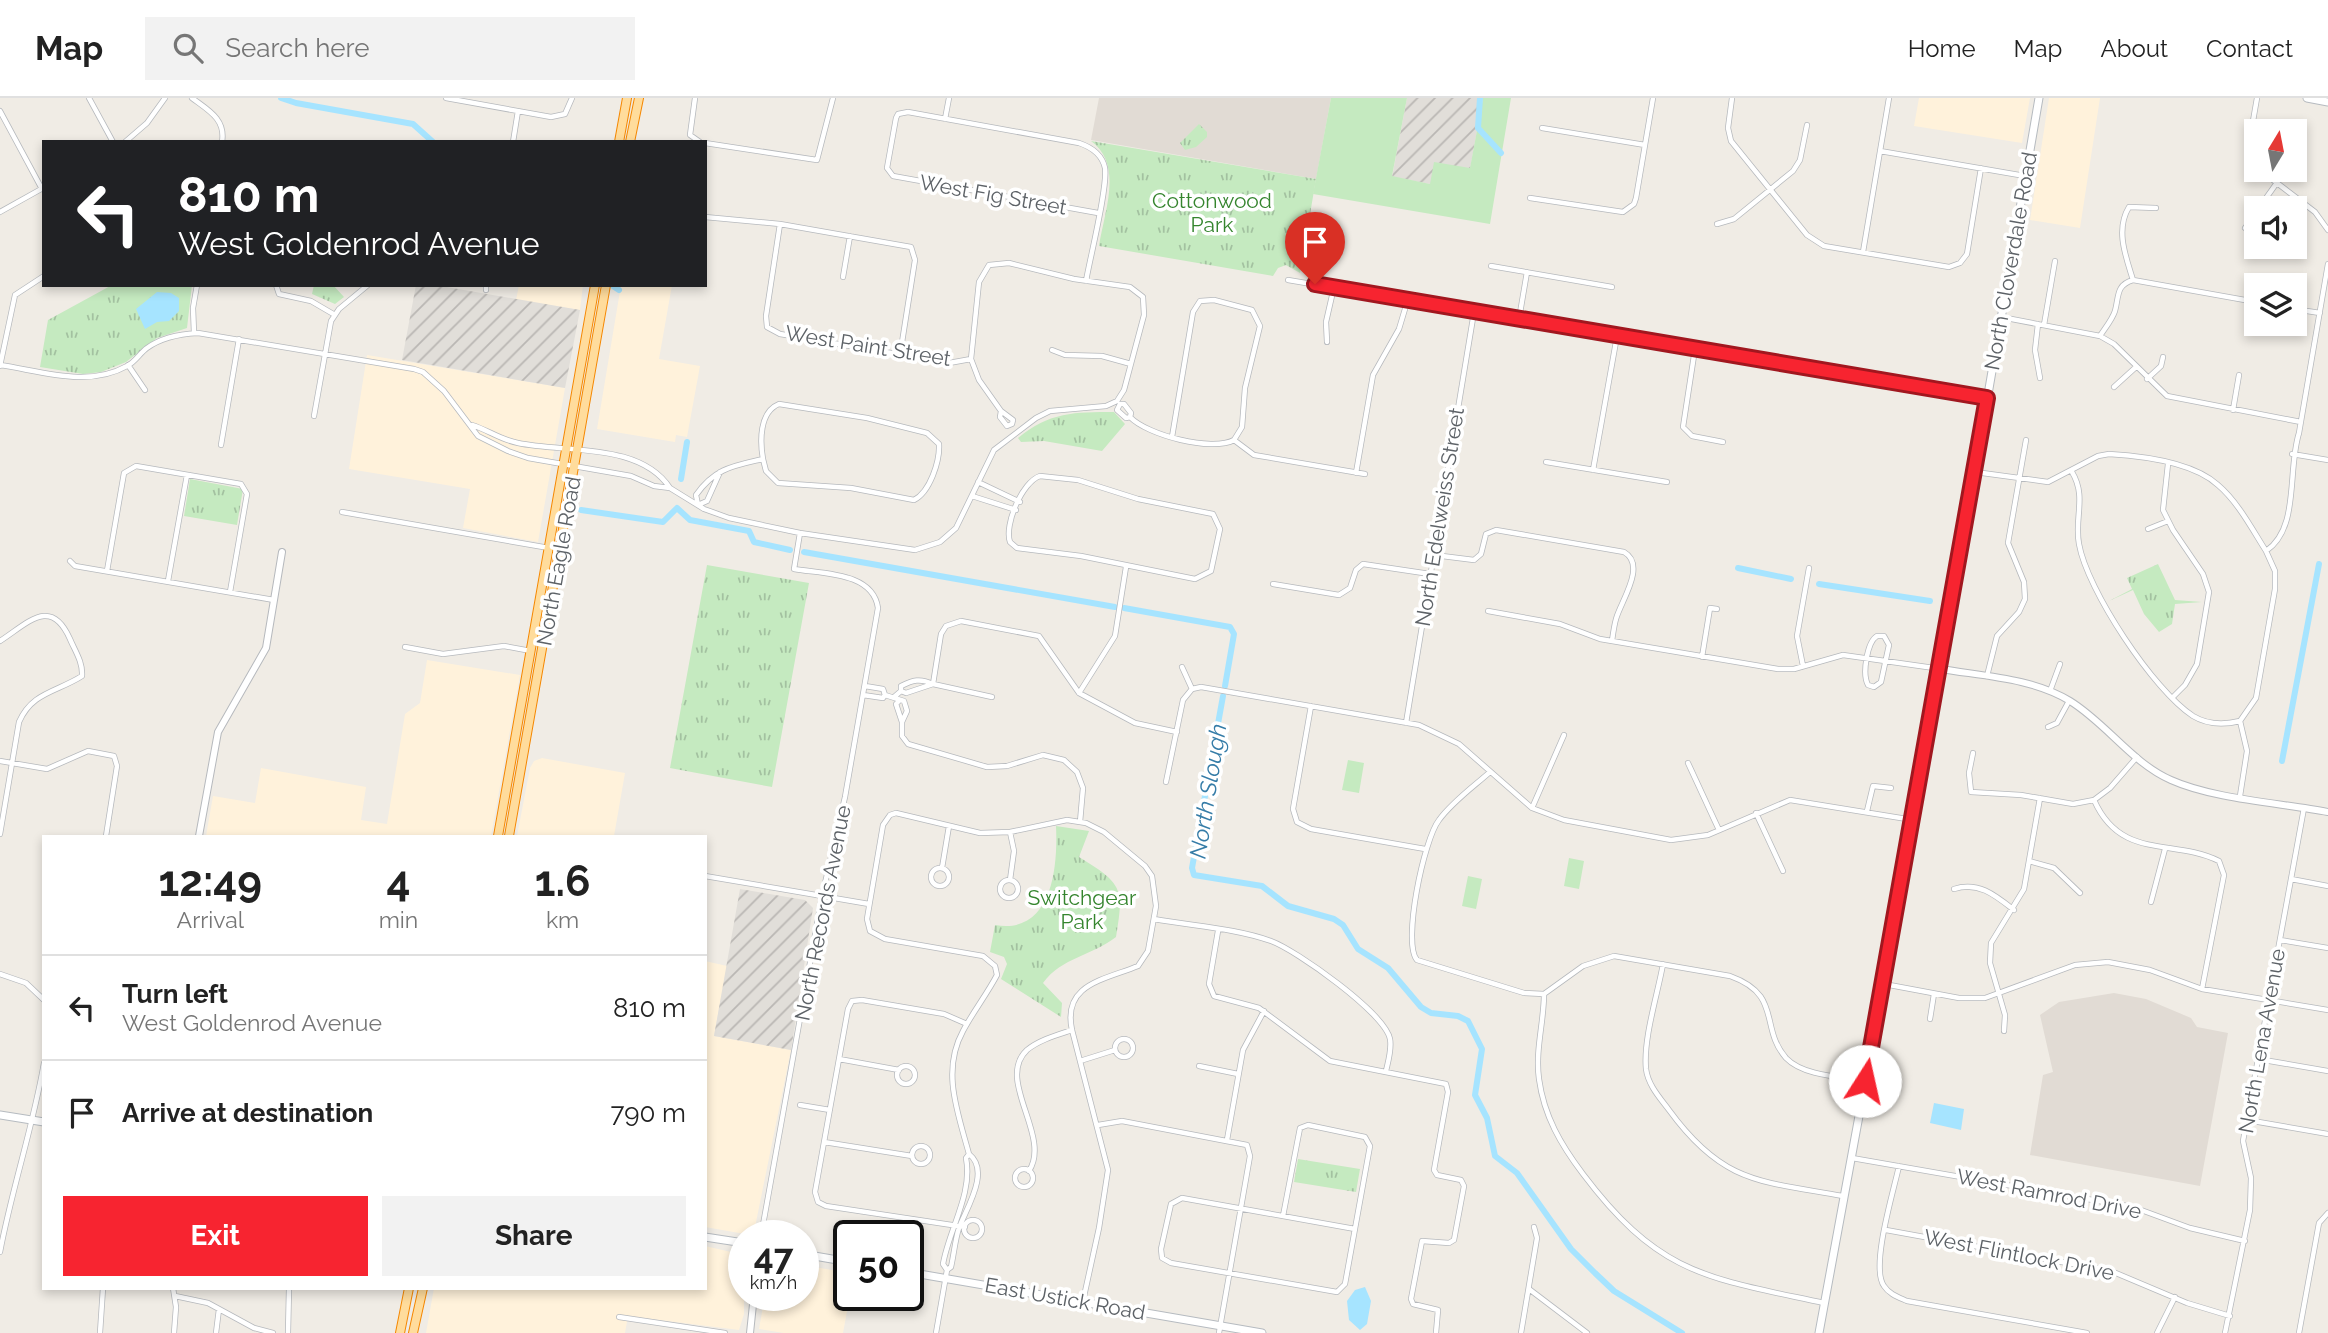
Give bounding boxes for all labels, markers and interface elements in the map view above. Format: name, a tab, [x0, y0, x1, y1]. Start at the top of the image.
search box	[145, 17, 635, 80]
text: Map	[35, 29, 103, 68]
icon: search	[169, 29, 207, 67]
text: Search here	[225, 33, 370, 63]
text: Home	[1908, 34, 1976, 63]
text: Map	[2014, 34, 2062, 63]
text: About	[2100, 34, 2168, 63]
text: Contact	[2206, 34, 2293, 63]
north arrow	[2244, 119, 2306, 182]
map controls	[2244, 119, 2307, 336]
street label: North Cloverdale Road	[1979, 150, 2042, 372]
text: 810 m	[178, 166, 319, 223]
icon: left	[63, 168, 154, 259]
street label: West Fig Street	[918, 169, 1069, 220]
park label: Cottonwood Park	[1152, 188, 1272, 237]
button: sound	[2244, 196, 2307, 259]
pin	[1285, 212, 1345, 284]
icon: arrive	[1296, 223, 1334, 261]
text: West Goldenrod Avenue	[178, 225, 540, 262]
button: layers	[2244, 273, 2307, 336]
street label: West Paint Street	[784, 320, 953, 371]
street label: North Edelweiss Street	[1410, 406, 1469, 628]
street label: North Eagle Road	[531, 474, 586, 648]
water label: North Slough	[1184, 722, 1231, 860]
street label: North Records Avenue	[789, 803, 856, 1023]
text: 12:49	[159, 857, 262, 906]
text: 4	[386, 857, 410, 906]
text: 1.6	[535, 857, 590, 906]
park label: Switchgear Park	[1028, 885, 1137, 934]
text: Arrival	[177, 906, 244, 933]
text: min	[379, 906, 418, 933]
text: km	[546, 906, 579, 933]
street label: North Lena Avenue	[2233, 947, 2290, 1135]
text: Turn left	[122, 979, 228, 1009]
icon: left	[63, 989, 101, 1027]
text: 810 m	[613, 993, 686, 1023]
text: West Goldenrod Avenue	[122, 1009, 382, 1036]
position arrow	[1828, 1044, 1902, 1118]
icon: arrive	[63, 1094, 101, 1132]
text: Arrive at destination	[122, 1098, 373, 1128]
text: 790 m	[610, 1098, 686, 1128]
street label: West Ramrod Drive	[1955, 1163, 2144, 1224]
button: Exit	[63, 1196, 368, 1276]
button: Share	[382, 1196, 686, 1276]
speed limit sign: 50	[833, 1220, 924, 1311]
street label: West Flintlock Drive	[1922, 1224, 2116, 1285]
text: 47	[754, 1236, 793, 1277]
text: km/h	[750, 1272, 797, 1293]
street label: East Ustick Road	[983, 1272, 1147, 1325]

